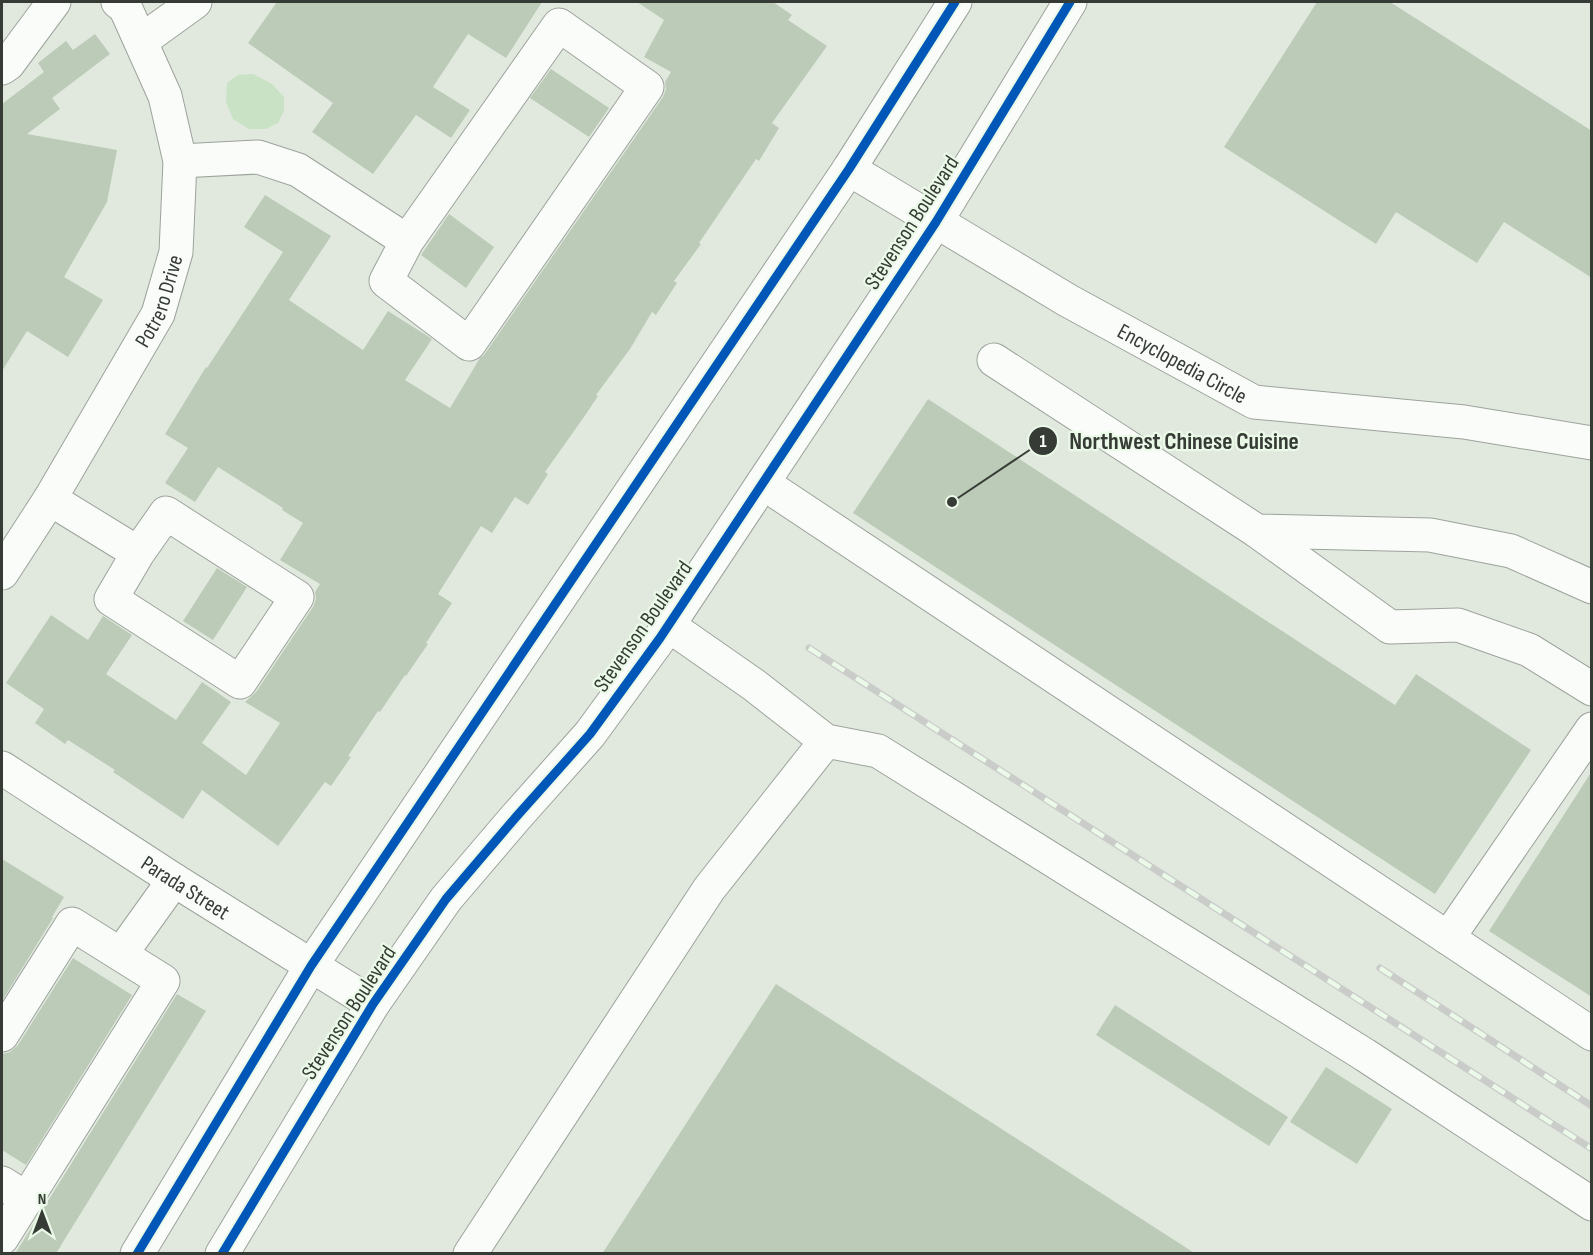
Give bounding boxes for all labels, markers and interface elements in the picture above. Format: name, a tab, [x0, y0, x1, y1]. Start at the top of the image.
street label: Stevenson Boulevard	[859, 151, 965, 295]
street label: Potrero Drive	[130, 252, 189, 353]
street label: Encyclopedia Circle	[1113, 318, 1251, 411]
callout: Northwest Chinese Cuisine	[1028, 420, 1311, 462]
text: Northwest Chinese Cuisine	[1069, 427, 1299, 456]
text: 1	[1039, 431, 1047, 452]
street label: Stevenson Boulevard	[588, 556, 698, 698]
street label: Parada Street	[136, 850, 235, 926]
street label: Stevenson Boulevard	[296, 941, 402, 1085]
north arrow	[12, 1183, 72, 1243]
text: N	[38, 1190, 46, 1209]

